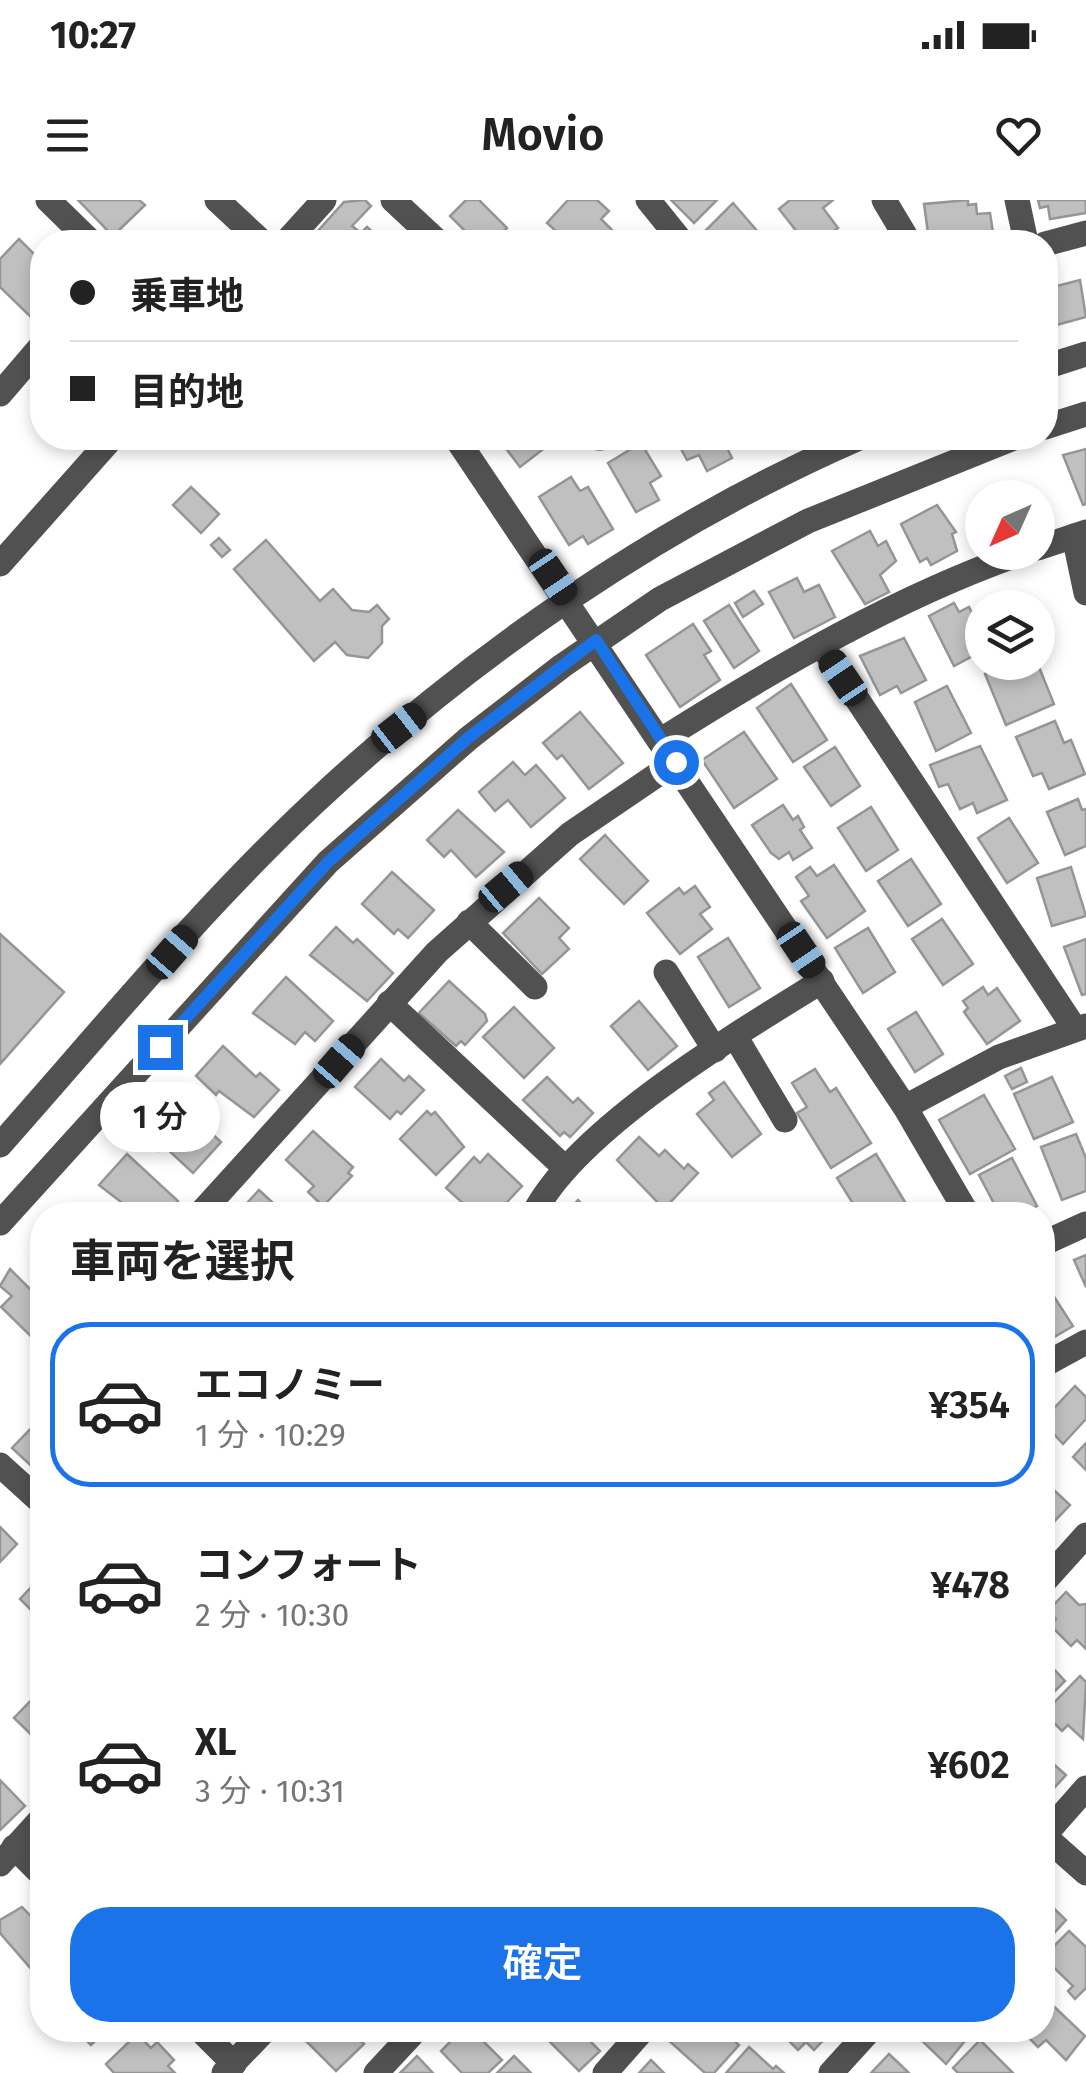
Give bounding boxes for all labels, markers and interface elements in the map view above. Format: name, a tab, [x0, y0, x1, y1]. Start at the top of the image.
text: 10:27	[50, 12, 136, 58]
icon: menu	[40, 108, 95, 163]
text: Movio	[481, 108, 605, 162]
icon: heart	[991, 108, 1046, 163]
text: 乗車地	[130, 273, 244, 319]
text: 目的地	[130, 369, 244, 415]
north arrow	[965, 480, 1055, 570]
map controls	[965, 480, 1055, 680]
car	[524, 544, 582, 610]
button: layers	[965, 590, 1055, 680]
car	[814, 645, 872, 711]
car	[366, 698, 432, 758]
route start	[654, 740, 699, 785]
car	[473, 856, 539, 918]
car	[772, 917, 830, 983]
car	[141, 920, 203, 984]
route end	[138, 1025, 183, 1070]
car	[308, 1029, 370, 1093]
callout: 1 分	[100, 1082, 220, 1152]
text: 1 分	[133, 1098, 187, 1136]
text: 車両を選択	[70, 1235, 295, 1289]
icon: car	[75, 1360, 165, 1450]
text: エコノミー	[195, 1362, 385, 1408]
text: ¥354	[928, 1382, 1010, 1428]
text: 1 分 · 10:29	[195, 1416, 346, 1454]
icon: car	[75, 1540, 165, 1630]
text: コンフォート	[195, 1542, 422, 1588]
text: ¥478	[931, 1562, 1010, 1608]
text: 2 分 · 10:30	[195, 1596, 349, 1634]
text: XL	[195, 1719, 237, 1765]
icon: car	[75, 1720, 165, 1810]
text: ¥602	[928, 1742, 1010, 1788]
text: 3 分 · 10:31	[195, 1772, 345, 1810]
button: 確定	[70, 1907, 1015, 2022]

